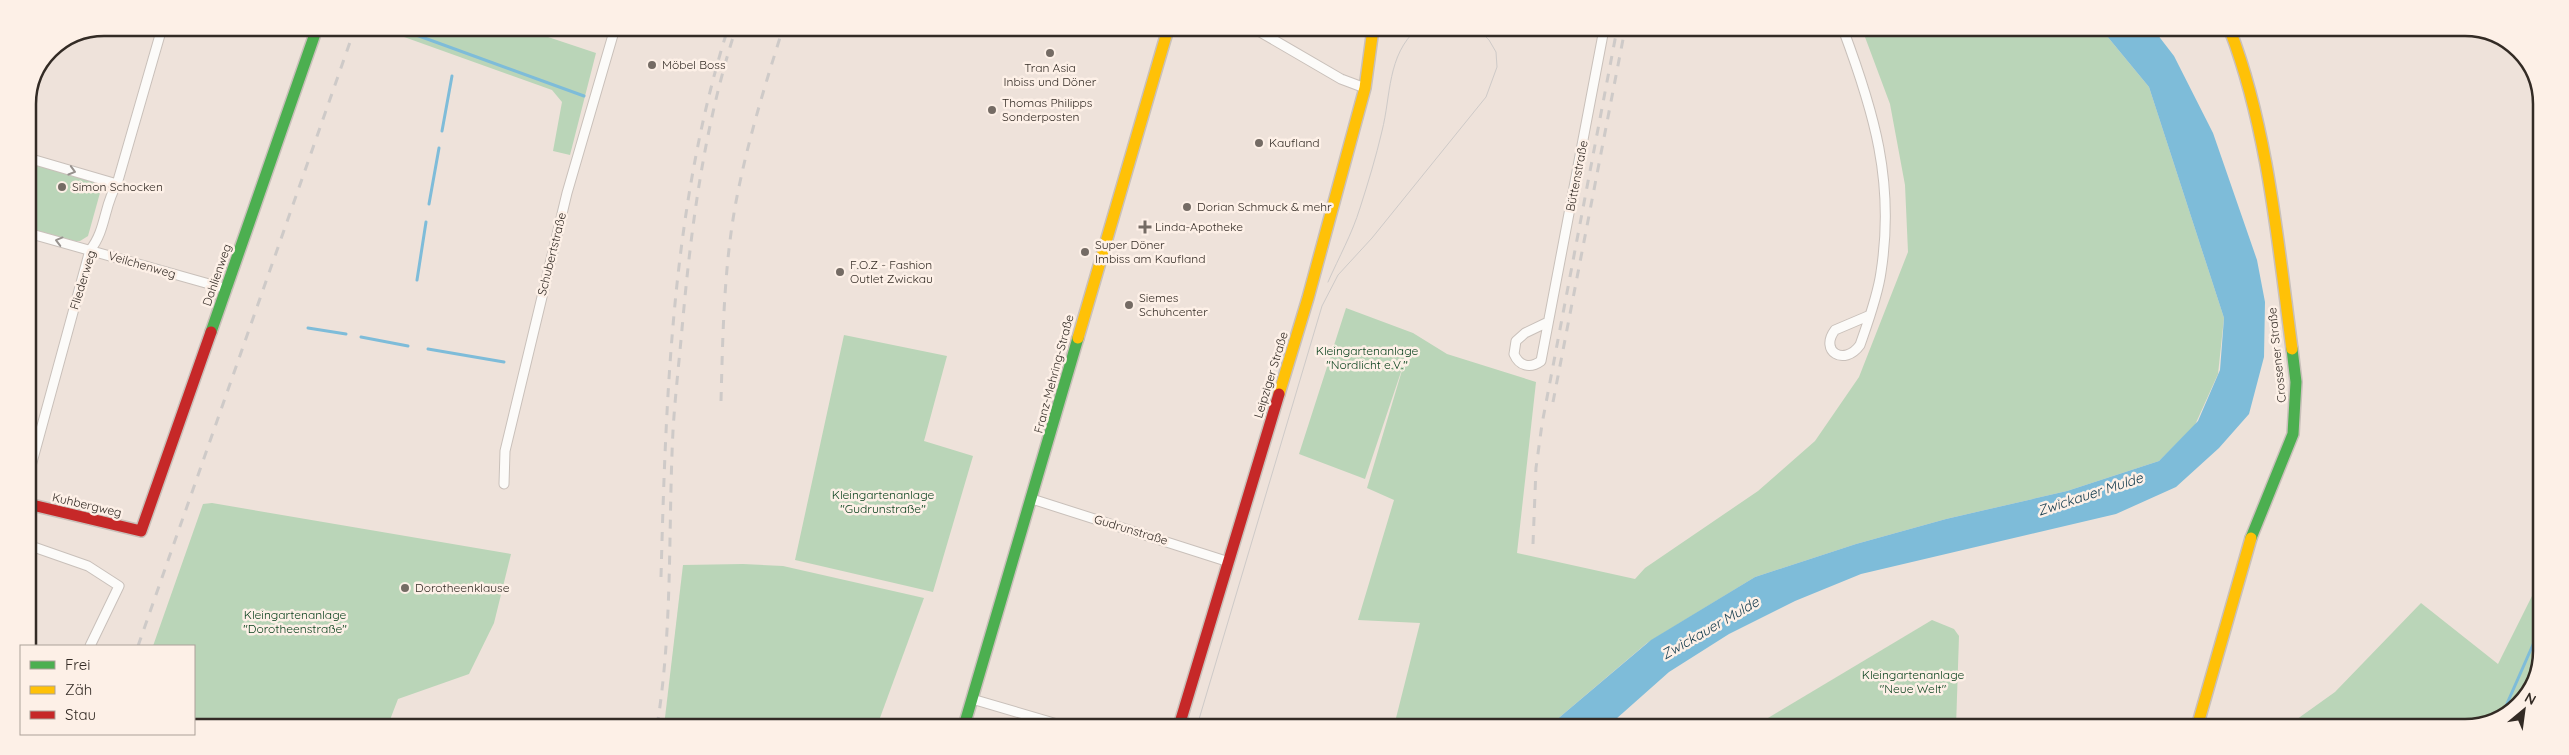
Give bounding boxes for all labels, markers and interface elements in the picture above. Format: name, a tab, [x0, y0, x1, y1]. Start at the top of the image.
marker: Tran Asia Inbiss und Döner	[1044, 47, 1056, 59]
place label: Möbel Boss	[662, 57, 726, 72]
marker: Möbel Boss	[646, 59, 658, 71]
place label: Tran Asia Inbiss und Döner	[1004, 60, 1097, 89]
place label: Thomas Philipps Sonderposten	[1002, 95, 1093, 124]
marker: Thomas Philipps Sonderposten	[986, 104, 998, 116]
place label: Kaufland	[1269, 135, 1320, 150]
marker: Kaufland	[1253, 137, 1265, 149]
street label: Büttenstraße	[1562, 139, 1591, 213]
one-way arrow	[68, 165, 76, 175]
place label: Simon Schocken	[72, 179, 163, 194]
marker: Simon Schocken	[56, 181, 68, 193]
place label: Dorian Schmuck & mehr	[1197, 199, 1332, 214]
marker: Dorian Schmuck & mehr	[1181, 201, 1193, 213]
street label: Schubertstraße	[534, 211, 569, 297]
place label: Linda-Apotheke	[1155, 219, 1243, 234]
marker: Linda-Apotheke	[1139, 221, 1151, 233]
one-way arrow	[55, 237, 63, 247]
place label: Super Döner Imbiss am Kaufland	[1095, 237, 1205, 266]
street label: Dahlienweg	[199, 242, 234, 308]
marker: Super Döner Imbiss am Kaufland	[1079, 246, 1091, 258]
street label: Fliederweg	[66, 248, 99, 311]
street label: Veilchenweg	[107, 248, 178, 281]
place label: F.O.Z - Fashion Outlet Zwickau	[850, 257, 933, 286]
marker: F.O.Z - Fashion Outlet Zwickau	[834, 266, 846, 278]
place label: Siemes Schuhcenter	[1139, 290, 1208, 319]
marker: Siemes Schuhcenter	[1123, 299, 1135, 311]
street label: Crossener Straße	[2264, 306, 2289, 403]
street label: Franz-Mehring-Straße	[1030, 313, 1077, 435]
street label: Leipziger Straße	[1250, 330, 1291, 420]
park label: Kleingartenanlage "Nordlicht e.V."	[1316, 343, 1418, 372]
water label: Zwickauer Mulde	[2035, 468, 2146, 520]
park label: Kleingartenanlage "Gudrunstraße"	[832, 487, 934, 516]
street label: Kuhbergweg	[51, 489, 123, 520]
street label: Gudrunstraße	[1092, 511, 1170, 548]
place label: Dorotheenklause	[415, 580, 510, 595]
marker: Dorotheenklause	[399, 582, 411, 594]
water label: Zwickauer Mulde	[1658, 592, 1763, 663]
park label: Kleingartenanlage "Dorotheenstraße"	[243, 607, 347, 636]
legend	[20, 645, 195, 735]
text: Frei	[65, 655, 91, 674]
park label: Kleingartenanlage "Neue Welt"	[1862, 667, 1964, 696]
text: Zäh	[65, 680, 92, 699]
north arrow	[2499, 685, 2549, 735]
text: N	[2521, 688, 2539, 709]
text: Stau	[65, 705, 96, 724]

